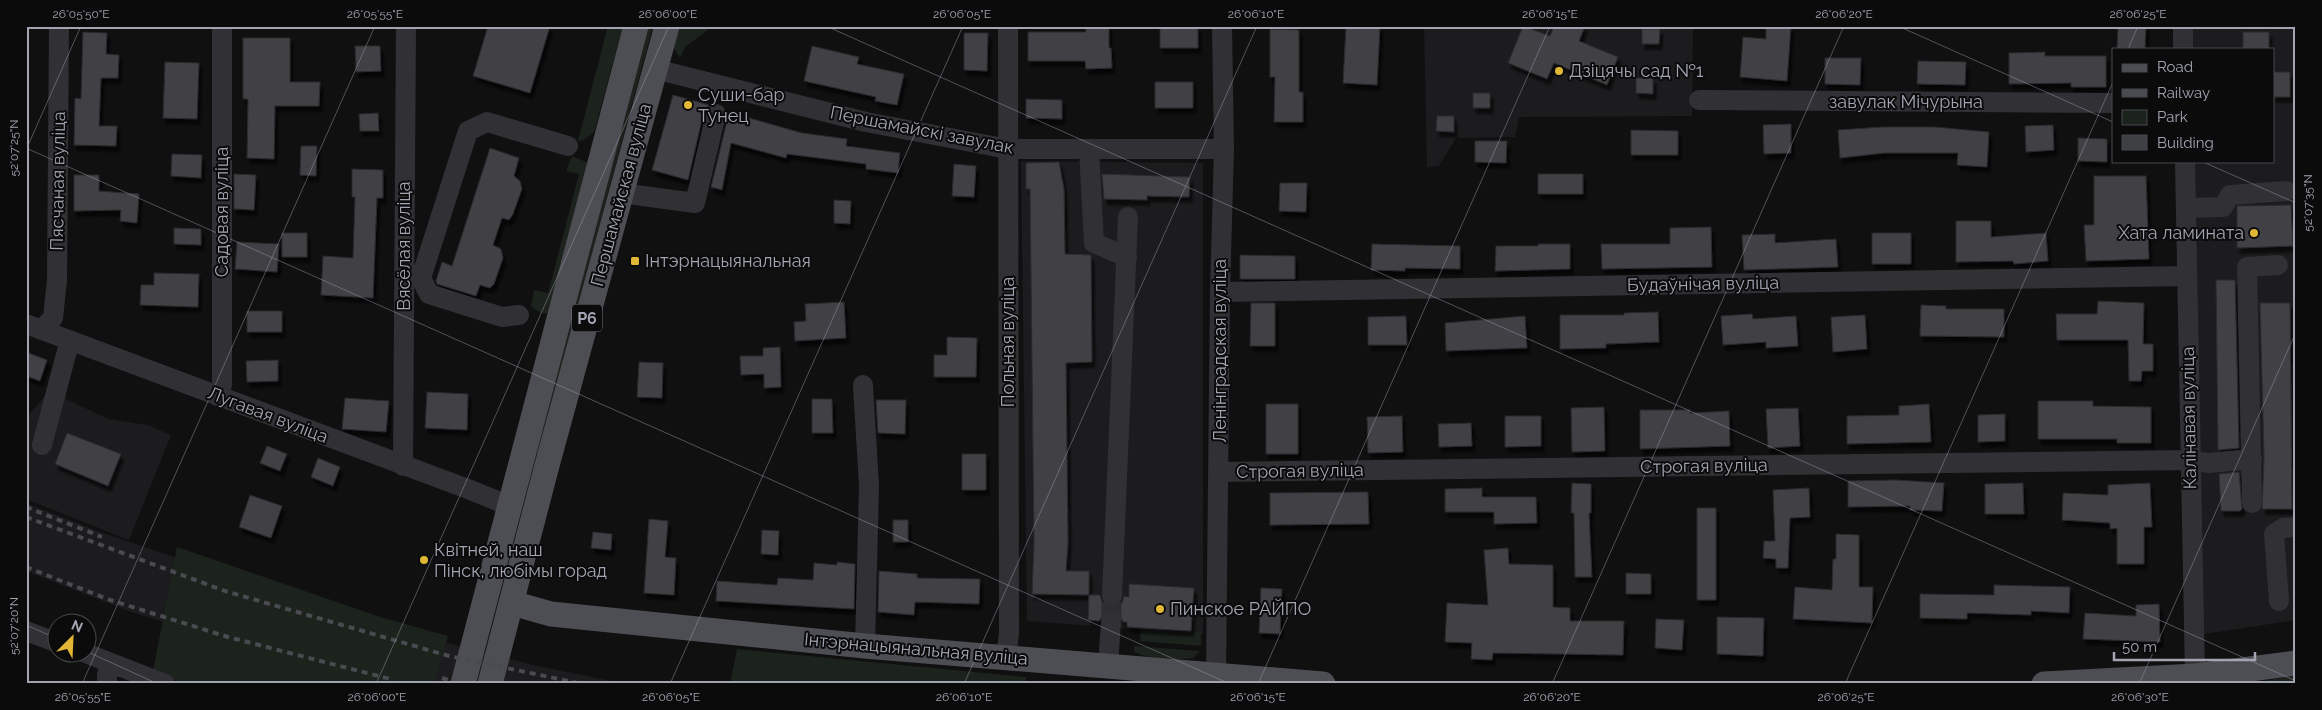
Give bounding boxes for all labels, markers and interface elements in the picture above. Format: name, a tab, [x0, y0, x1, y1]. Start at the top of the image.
text: 26°05'50"E	[52, 7, 110, 21]
text: 26°05'55"E	[347, 7, 403, 21]
text: 26°06'00"E	[639, 7, 697, 21]
text: 26°06'05"E	[933, 7, 991, 21]
text: 26°06'10"E	[1228, 7, 1284, 21]
text: 26°06'15"E	[1522, 7, 1578, 21]
text: 26°06'20"E	[1815, 7, 1873, 21]
text: 26°06'25"E	[2110, 7, 2167, 21]
legend	[2112, 48, 2274, 162]
text: Road	[2157, 58, 2193, 76]
place label: Дзіцячы сад №1	[1569, 60, 1704, 81]
marker: Дзіцячы сад №1	[1553, 65, 1565, 77]
place label: Суши-бар Тунец	[698, 84, 785, 126]
text: Railway	[2157, 84, 2210, 102]
street label: завулак Мічурына	[1829, 91, 1983, 112]
marker: Суши-бар Тунец	[682, 99, 694, 111]
street label: Першамайская вуліца	[586, 101, 655, 289]
street label: Першамайскі завулак	[829, 101, 1016, 158]
text: Park	[2157, 108, 2188, 126]
street label: Пясчаная вуліца	[46, 111, 69, 251]
text: 52°07'25"N	[7, 119, 21, 177]
text: Building	[2157, 134, 2214, 152]
street label: Садовая вуліца	[211, 147, 232, 277]
text: 52°07'35"N	[2301, 174, 2315, 232]
street label: Вясёлая вуліца	[393, 181, 414, 311]
place label: Хата ламината	[2118, 222, 2244, 243]
marker: Хата ламината	[2248, 227, 2260, 239]
place label: Інтэрнацыянальная	[645, 250, 811, 271]
marker: Інтэрнацыянальная	[629, 255, 641, 267]
street label: Ленінградская вуліца	[1209, 259, 1230, 443]
street label: Будаўнічая вуліца	[1627, 272, 1779, 295]
street label: Польная вуліца	[997, 277, 1018, 407]
road number: Р6	[572, 304, 602, 332]
street label: Калінавая вуліца	[2177, 346, 2200, 490]
street label: Лугавая вуліца	[205, 382, 331, 447]
street label: Строгая вуліца	[1640, 454, 1768, 477]
street label: Строгая вуліца	[1236, 459, 1364, 482]
place label: Квітней, наш Пінск, любімы горад	[434, 539, 607, 581]
marker: Квітней, наш Пінск, любімы горад	[418, 554, 430, 566]
text: 52°07'20"N	[7, 597, 21, 655]
place label: Пинское РАЙПО	[1170, 598, 1311, 619]
marker: Пинское РАЙПО	[1154, 603, 1166, 615]
north arrow	[48, 612, 98, 662]
text: N	[69, 617, 85, 636]
street label: Інтэрнацыянальная вуліца	[803, 628, 1029, 669]
scale bar	[2114, 630, 2256, 662]
text: 50 m	[2122, 638, 2157, 656]
text: 26°05'55"E	[55, 690, 111, 704]
text: 26°06'00"E	[348, 690, 406, 704]
text: 26°06'05"E	[642, 690, 700, 704]
text: 26°06'10"E	[936, 690, 992, 704]
text: 26°06'15"E	[1230, 690, 1286, 704]
text: 26°06'20"E	[1523, 690, 1581, 704]
text: 26°06'25"E	[1818, 690, 1875, 704]
text: 26°06'30"E	[2111, 690, 2169, 704]

